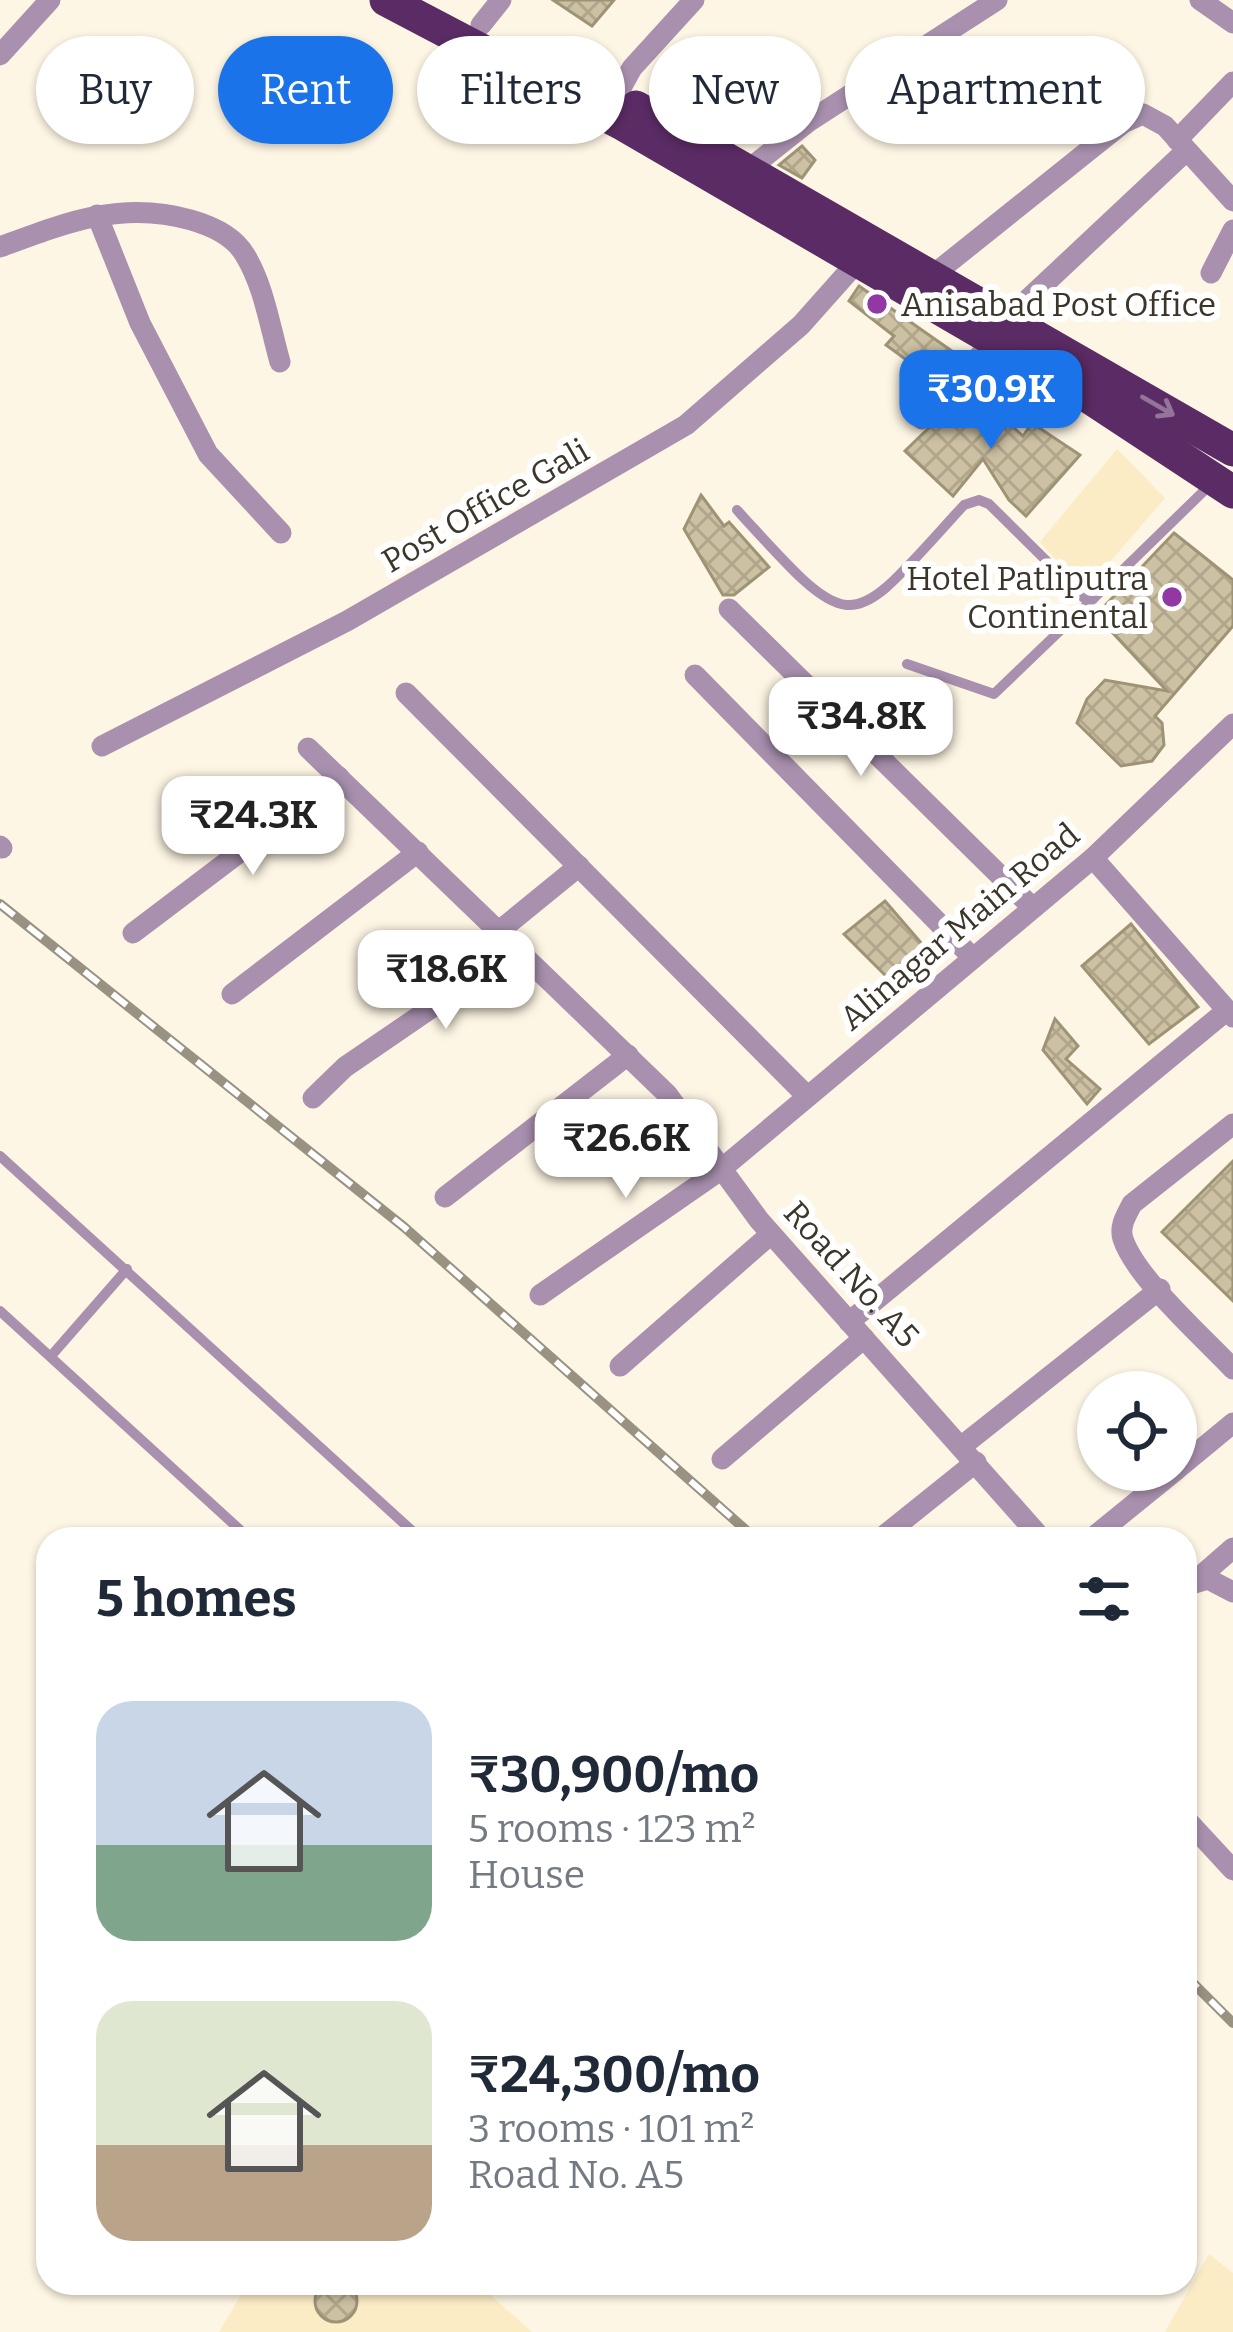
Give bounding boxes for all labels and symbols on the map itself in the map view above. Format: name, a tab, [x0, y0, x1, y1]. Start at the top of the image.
place label: Anisabad Post Office	[901, 285, 1216, 325]
marker: Anisabad Post Office	[864, 291, 890, 317]
pin: ₹30.9K	[893, 350, 1089, 452]
one-way arrow	[1140, 394, 1174, 418]
street label: Post Office Gali	[375, 430, 596, 581]
place label: Hotel Patliputra Continental	[906, 559, 1148, 637]
marker: Hotel Patliputra Continental	[1159, 584, 1185, 610]
pin: ₹34.8K	[763, 677, 959, 779]
pin: ₹24.3K	[155, 776, 351, 878]
street label: Alinagar Main Road	[832, 815, 1088, 1039]
pin: ₹18.6K	[348, 930, 544, 1032]
pin: ₹26.6K	[528, 1099, 724, 1201]
street label: Road No. A5	[775, 1193, 927, 1356]

